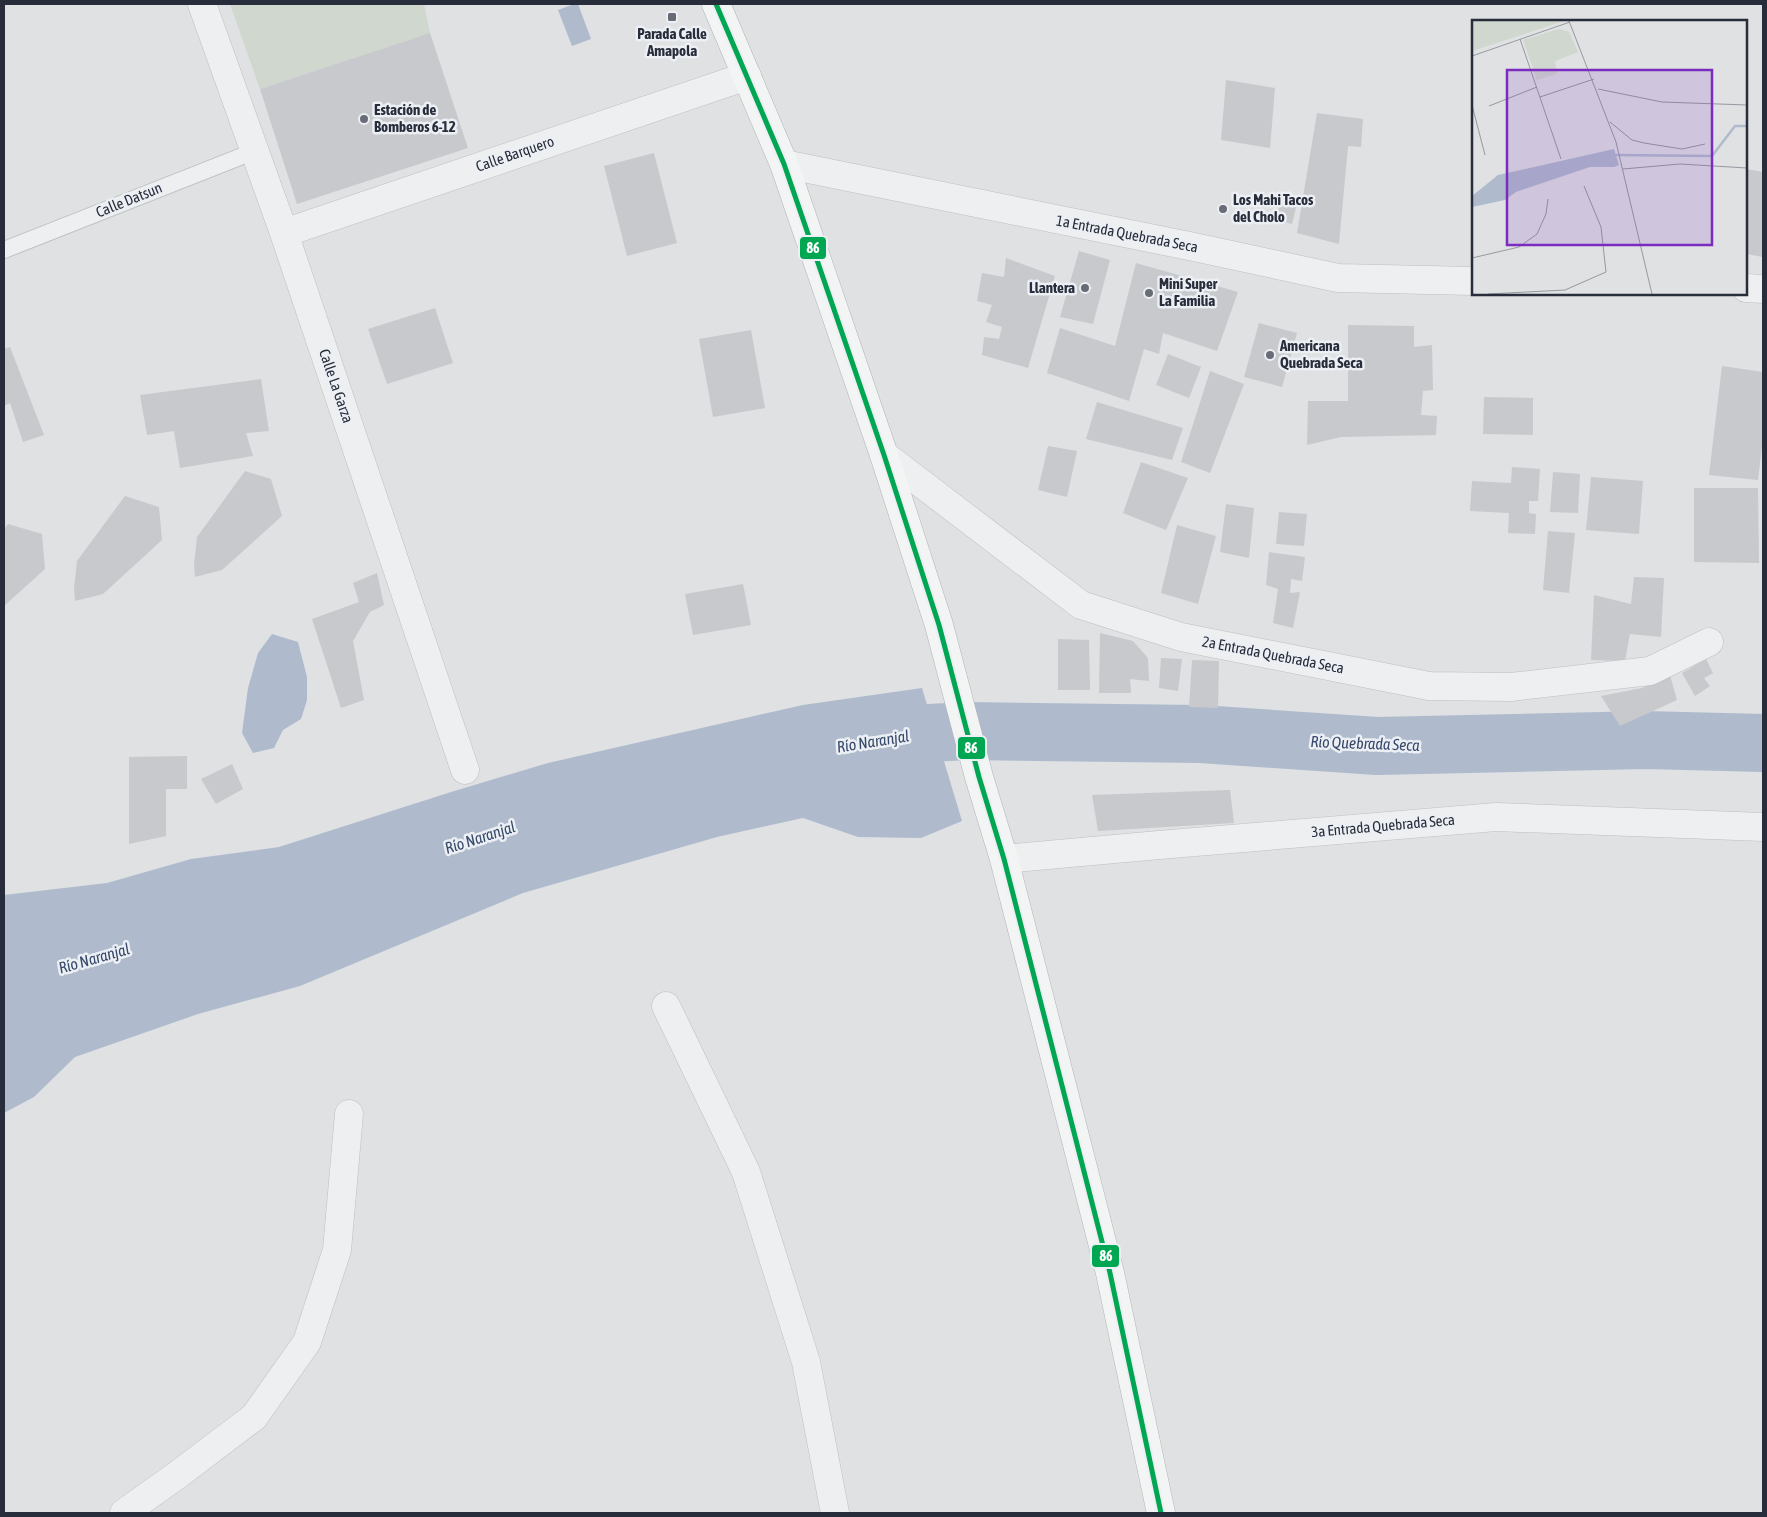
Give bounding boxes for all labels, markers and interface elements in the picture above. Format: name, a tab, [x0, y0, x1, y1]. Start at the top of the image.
marker: Parada Calle Amapola	[666, 11, 678, 23]
inset map	[1472, 20, 1747, 295]
place label: Parada Calle Amapola	[637, 25, 707, 59]
place label: Estación de Bomberos 6-12	[374, 101, 456, 135]
marker: Estación de Bomberos 6-12	[358, 113, 370, 125]
street label: Calle Barquero	[474, 132, 556, 175]
street label: Calle Datsun	[93, 179, 164, 221]
place label: Los Mahi Tacos del Cholo	[1233, 191, 1314, 225]
marker: Los Mahi Tacos del Cholo	[1217, 203, 1229, 215]
street label: 1a Entrada Quebrada Seca	[1055, 211, 1199, 256]
line badge: 86	[799, 236, 827, 260]
text: 86	[806, 240, 820, 256]
place label: Mini Super La Familia	[1159, 275, 1218, 309]
place label: Llantera	[1029, 279, 1075, 296]
marker: Llantera	[1079, 282, 1091, 294]
marker: Mini Super La Familia	[1143, 287, 1155, 299]
place label: Americana Quebrada Seca	[1279, 337, 1363, 371]
street label: Calle La Garza	[316, 347, 357, 425]
marker: Americana Quebrada Seca	[1264, 349, 1276, 361]
street label: 2a Entrada Quebrada Seca	[1201, 632, 1345, 677]
water label: Río Naranjal	[836, 726, 911, 757]
water label: Río Quebrada Seca	[1310, 732, 1420, 754]
line badge: 86	[957, 736, 986, 760]
text: 86	[964, 740, 978, 756]
street label: 3a Entrada Quebrada Seca	[1310, 811, 1455, 840]
water label: Río Naranjal	[442, 817, 518, 858]
water label: Río Naranjal	[56, 939, 132, 978]
line badge: 86	[1091, 1244, 1120, 1268]
text: 86	[1099, 1248, 1113, 1264]

